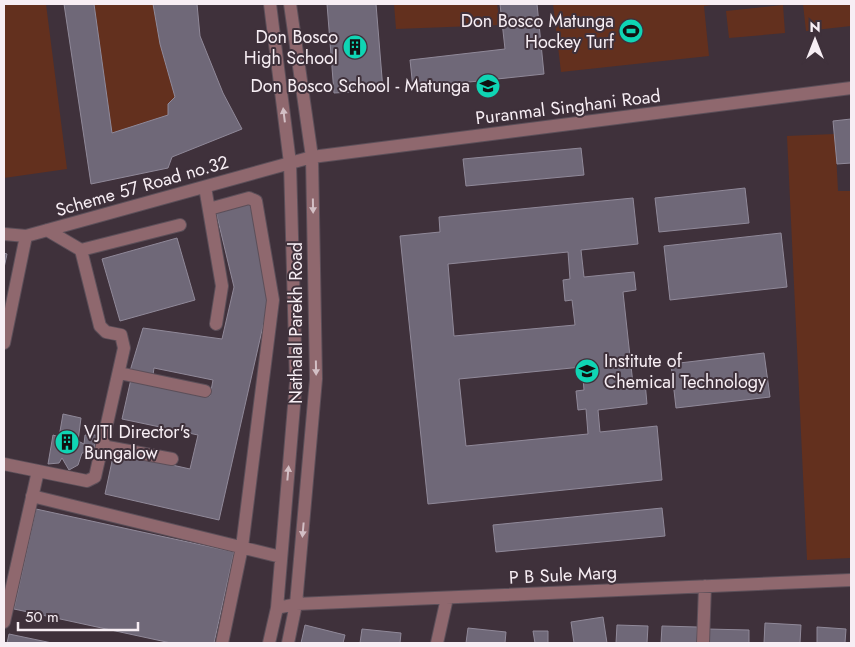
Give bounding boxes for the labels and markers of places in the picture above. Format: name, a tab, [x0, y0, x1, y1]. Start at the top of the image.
place label: Don Bosco Matunga Hockey Turf	[461, 8, 615, 55]
sports icon: Don Bosco Matunga Hockey Turf	[618, 18, 644, 44]
place label: Don Bosco High School	[244, 24, 338, 71]
building icon: Don Bosco High School	[342, 34, 368, 60]
place label: Don Bosco School - Matunga	[250, 73, 470, 99]
school or university icon: Don Bosco School - Matunga	[475, 73, 501, 99]
place label: Institute of Chemical Technology	[604, 348, 766, 395]
school or university icon: Institute of Chemical Technology	[574, 358, 600, 384]
place label: VJTI Director's Bungalow	[84, 419, 190, 466]
building icon: VJTI Director's Bungalow	[54, 429, 80, 455]

